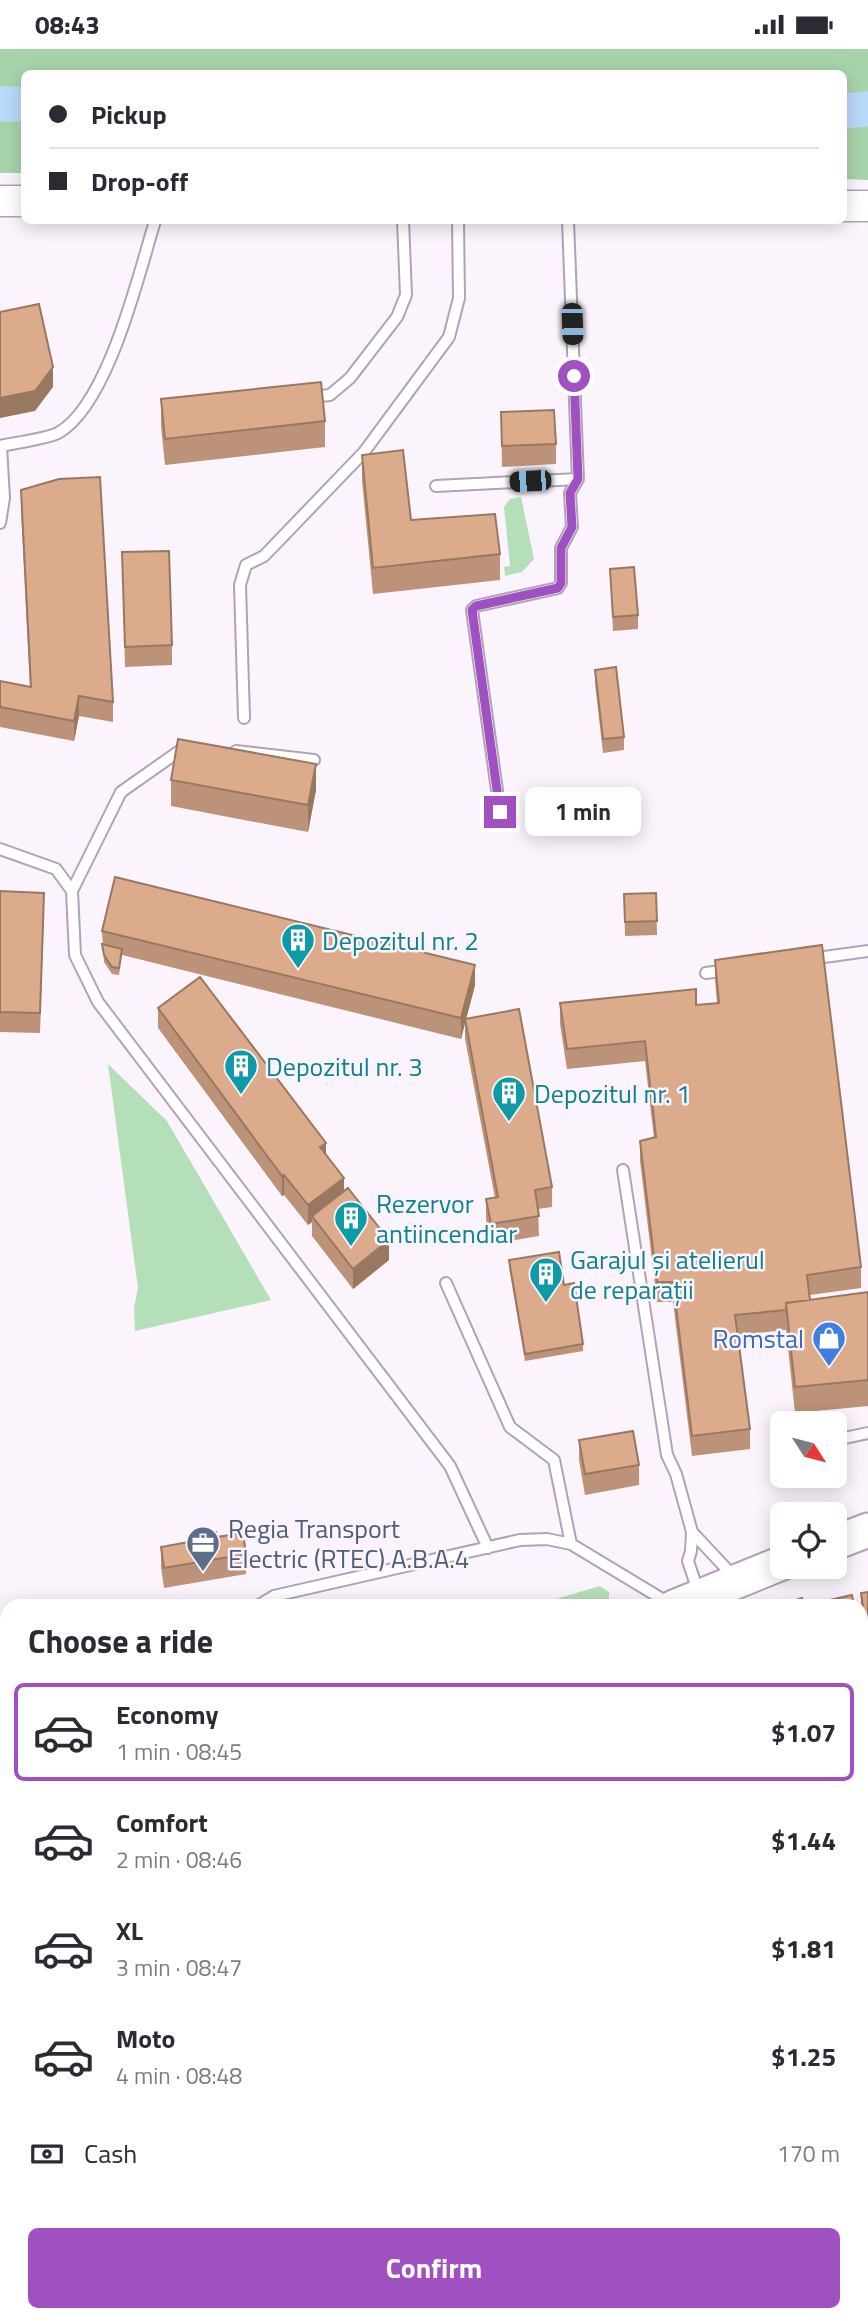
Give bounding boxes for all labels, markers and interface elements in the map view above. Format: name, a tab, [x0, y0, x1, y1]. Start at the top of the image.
text: 08:43	[35, 5, 100, 44]
text: Pickup	[91, 95, 167, 134]
text: Drop-off	[91, 162, 188, 201]
car	[561, 303, 584, 345]
route start	[558, 360, 590, 392]
car	[509, 469, 552, 493]
callout: 1 min	[524, 787, 640, 837]
text: 1 min	[555, 794, 611, 829]
route end	[484, 796, 516, 828]
building icon: Depozitul nr. 2	[279, 921, 317, 970]
place label: Depozitul nr. 2	[322, 921, 479, 960]
building icon: Depozitul nr. 3	[222, 1047, 260, 1096]
place label: Depozitul nr. 3	[266, 1047, 423, 1086]
building icon: Depozitul nr. 1	[490, 1074, 528, 1123]
place label: Depozitul nr. 1	[534, 1074, 691, 1113]
place label: Rezervor antiincendiar	[376, 1184, 517, 1253]
building icon: Rezervor antiincendiar	[332, 1199, 370, 1248]
place label: Garajul și atelierul de reparații	[570, 1240, 765, 1309]
building icon: Garajul și atelierul de reparații	[527, 1255, 565, 1304]
place label: Romstal	[713, 1319, 804, 1358]
shop icon: Romstal	[810, 1319, 848, 1368]
north arrow	[770, 1411, 847, 1487]
map controls	[770, 1411, 847, 1579]
button: locate	[770, 1502, 847, 1579]
place label: Regia Transport Electric (RTEC) A.B.A.4	[228, 1509, 469, 1578]
office icon: Regia Transport Electric (RTEC) A.B.A.4	[184, 1524, 222, 1573]
text: Choose a ride	[28, 1617, 213, 1665]
text: Economy	[116, 1695, 218, 1734]
icon: car	[32, 1701, 95, 1764]
text: $1.07	[771, 1713, 836, 1752]
text: 1 min · 08:45	[116, 1734, 242, 1769]
text: Comfort	[116, 1803, 208, 1842]
icon: car	[32, 1809, 95, 1872]
text: $1.44	[771, 1821, 836, 1860]
text: 2 min · 08:46	[116, 1842, 242, 1877]
text: XL	[116, 1911, 143, 1950]
icon: car	[32, 1917, 95, 1980]
text: $1.81	[771, 1929, 836, 1968]
text: 3 min · 08:47	[116, 1950, 242, 1985]
text: Moto	[116, 2019, 175, 2058]
icon: car	[32, 2025, 95, 2088]
text: $1.25	[771, 2037, 836, 2076]
text: 4 min · 08:48	[116, 2058, 242, 2093]
text: Cash	[84, 2134, 137, 2173]
icon: cash	[28, 2135, 66, 2173]
text: 170 m	[777, 2136, 840, 2171]
button: Confirm	[28, 2228, 840, 2308]

